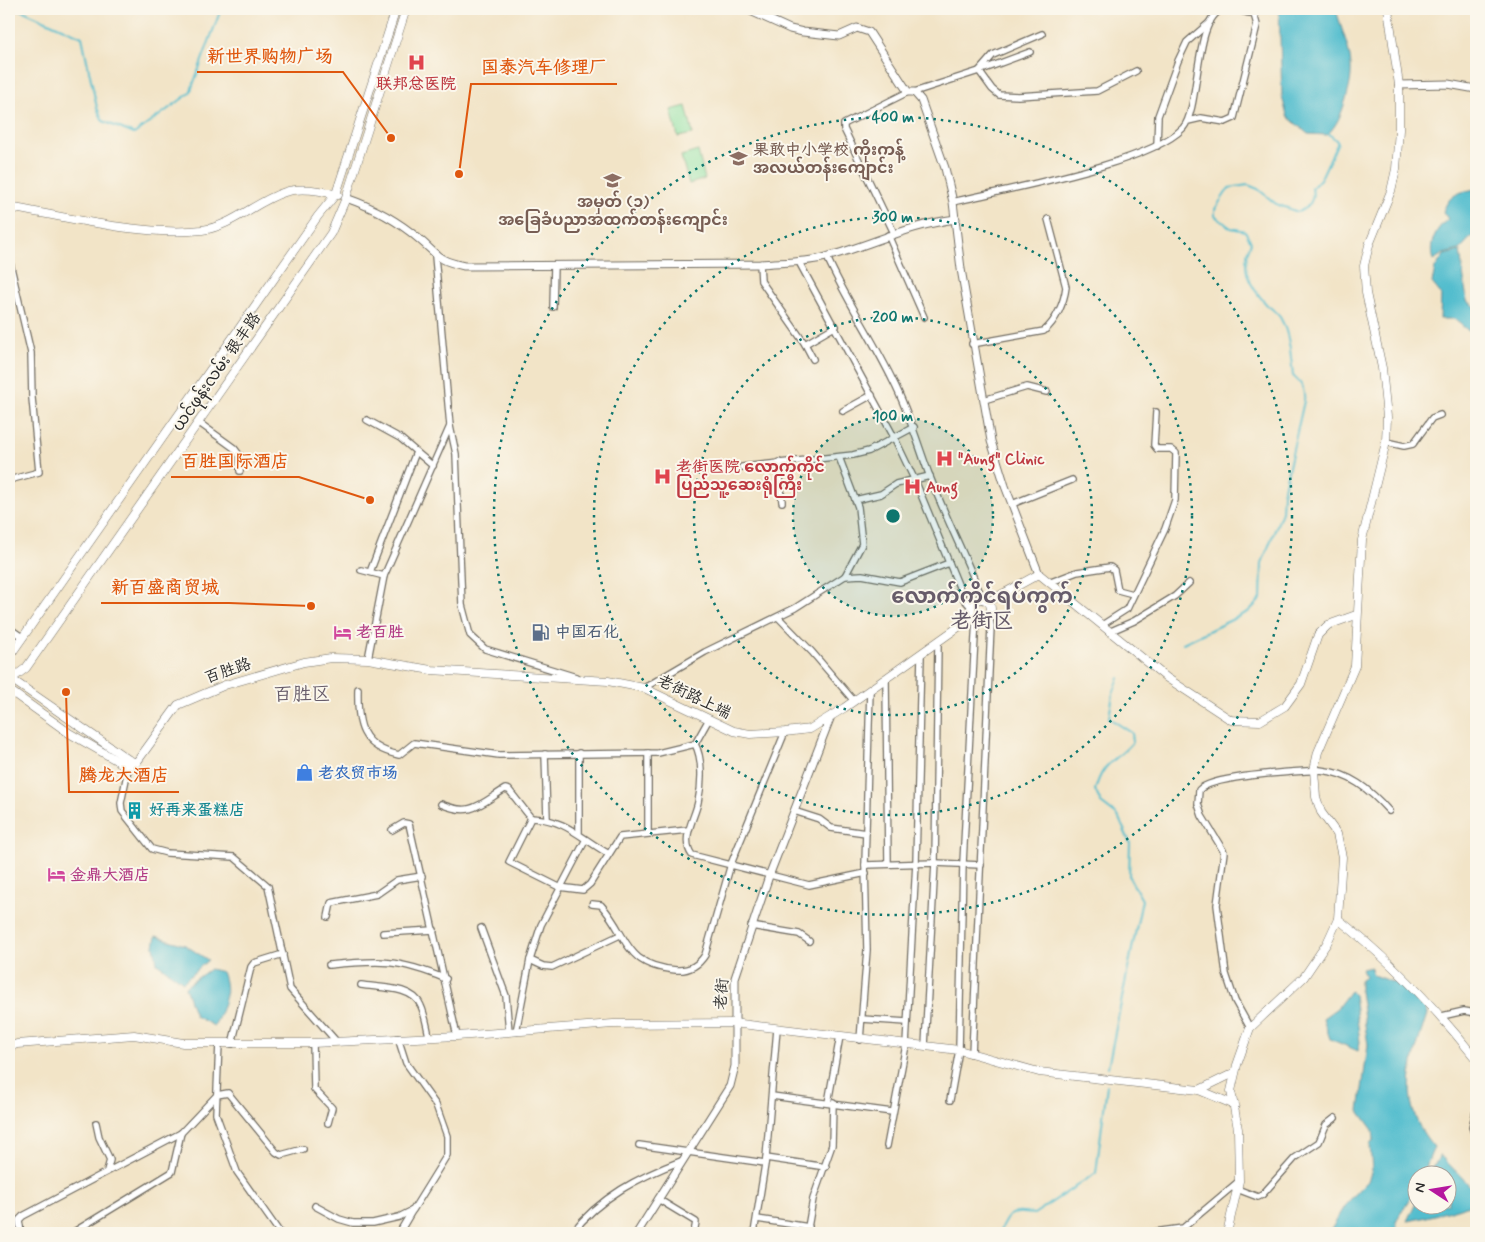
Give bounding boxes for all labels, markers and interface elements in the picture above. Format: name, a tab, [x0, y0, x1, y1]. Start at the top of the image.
callout: 新世界购物广场	[197, 39, 343, 72]
text: 新世界购物广场	[207, 45, 333, 69]
callout: 国泰汽车修理厂	[471, 51, 617, 84]
hospital icon: 联邦总医院	[406, 52, 426, 72]
text: 国泰汽车修理厂	[481, 56, 607, 80]
place label: 联邦总医院	[376, 74, 456, 95]
text: 400 m	[872, 108, 914, 128]
place label: 果敢中小学校 ကိုးကန့် အလယ်တန်းကျောင်း	[753, 138, 906, 181]
school or university icon: 果敢中小学校 ကိုးကန့် အလယ်တန်းကျောင်း	[729, 149, 749, 169]
school or university icon: အမှတ် (၁) အခြေခံပညာအထက်တန်းကျောင်း	[603, 171, 623, 191]
place label: အမှတ် (၁) အခြေခံပညာအထက်တန်းကျောင်း	[498, 190, 728, 233]
text: 300 m	[873, 208, 913, 228]
street label: ယင်ဖုန်းလမ်း 银丰路	[166, 307, 268, 437]
text: 200 m	[873, 308, 914, 328]
text: 100 m	[873, 407, 913, 427]
callout: 百胜国际酒店	[171, 444, 299, 477]
hospital icon: "Aung" Clinic	[934, 449, 954, 469]
place label: "Aung" Clinic	[958, 449, 1045, 472]
text: 百胜国际酒店	[181, 450, 289, 474]
place label: 老街医院 လောက်ကိုင် ပြည်သူ့ဆေးရုံကြီး	[676, 455, 825, 498]
hospital icon: 老街医院 လောက်ကိုင် ပြည်သူ့ဆေးရုံကြီး	[652, 466, 672, 486]
hospital icon: Aung	[902, 477, 922, 497]
place label: Aung	[926, 477, 958, 500]
centre of rings	[884, 507, 902, 525]
callout: 新百盛商贸城	[101, 570, 229, 603]
text: 新百盛商贸城	[111, 576, 219, 600]
district label: လောက်ကိုင်ရပ်ကွက် 老街区	[891, 580, 1073, 635]
hotel icon: 老百胜	[332, 622, 352, 642]
place label: 老百胜	[356, 622, 404, 643]
fuel station icon: 中国石化	[531, 622, 551, 642]
place label: 中国石化	[555, 622, 619, 643]
street label: 百胜路	[202, 653, 254, 689]
street label: 老街路上端	[653, 670, 735, 724]
district label: 百胜区	[273, 682, 331, 707]
callout: 腾龙大酒店	[69, 759, 179, 792]
shop icon: 老农贸市场	[294, 763, 314, 783]
place label: 老农贸市场	[318, 763, 398, 784]
text: 腾龙大酒店	[79, 764, 169, 788]
building icon: 好再来蛋糕店	[125, 800, 145, 820]
place label: 好再来蛋糕店	[149, 800, 245, 821]
hotel icon: 金鼎大酒店	[46, 865, 66, 885]
place label: 金鼎大酒店	[70, 865, 150, 886]
street label: 老街	[710, 977, 734, 1011]
north arrow	[1408, 1164, 1458, 1214]
text: N	[1410, 1181, 1430, 1194]

